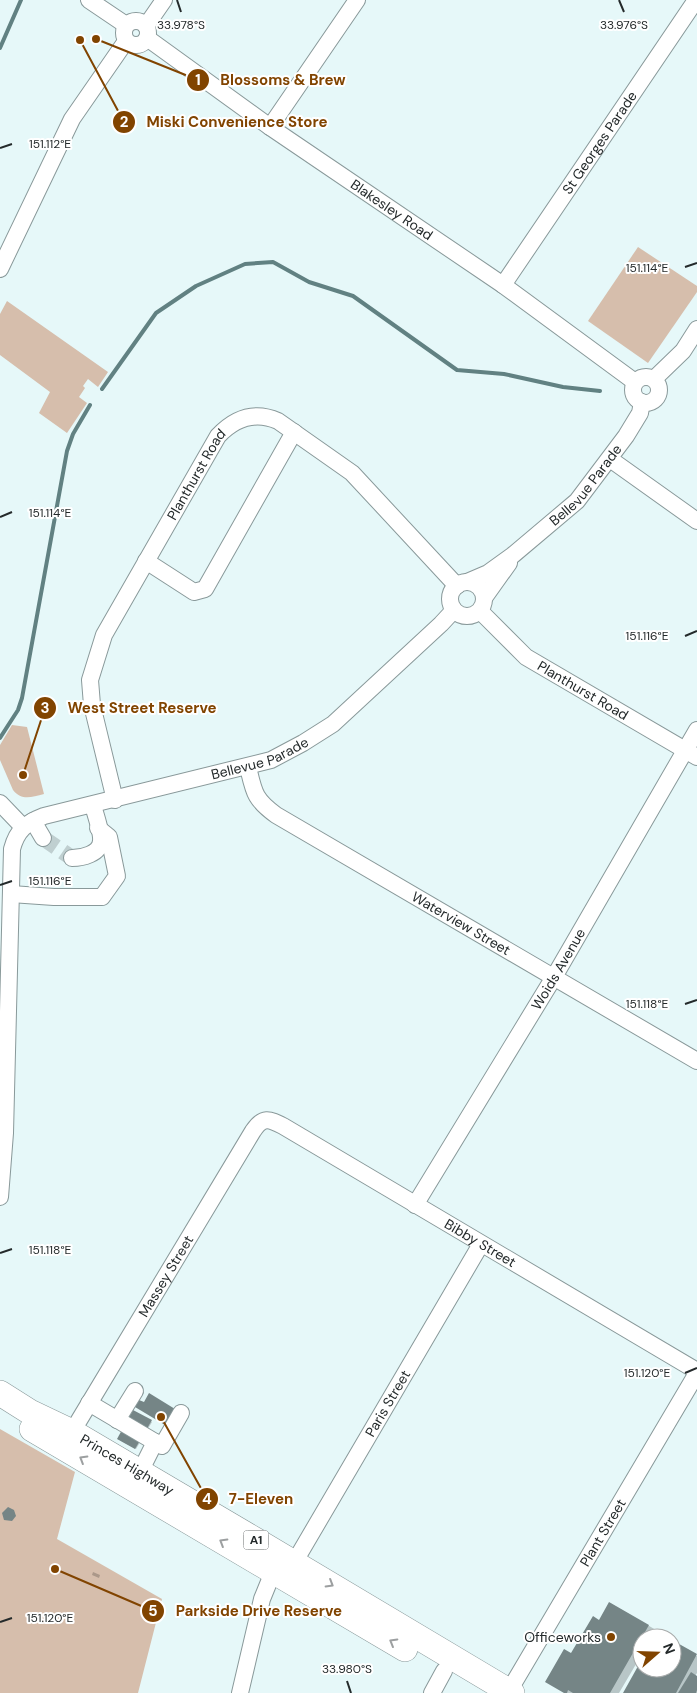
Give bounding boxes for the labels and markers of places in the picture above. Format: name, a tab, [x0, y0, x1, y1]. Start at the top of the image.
callout: Blossoms & Brew	[185, 65, 356, 95]
callout: Miski Convenience Store	[111, 107, 337, 137]
callout: West Street Reserve	[33, 693, 227, 723]
callout: 7-Eleven	[194, 1484, 303, 1514]
callout: Parkside Drive Reserve	[140, 1596, 352, 1626]
place label: Officeworks	[524, 1628, 601, 1646]
marker: Officeworks	[605, 1631, 617, 1643]

